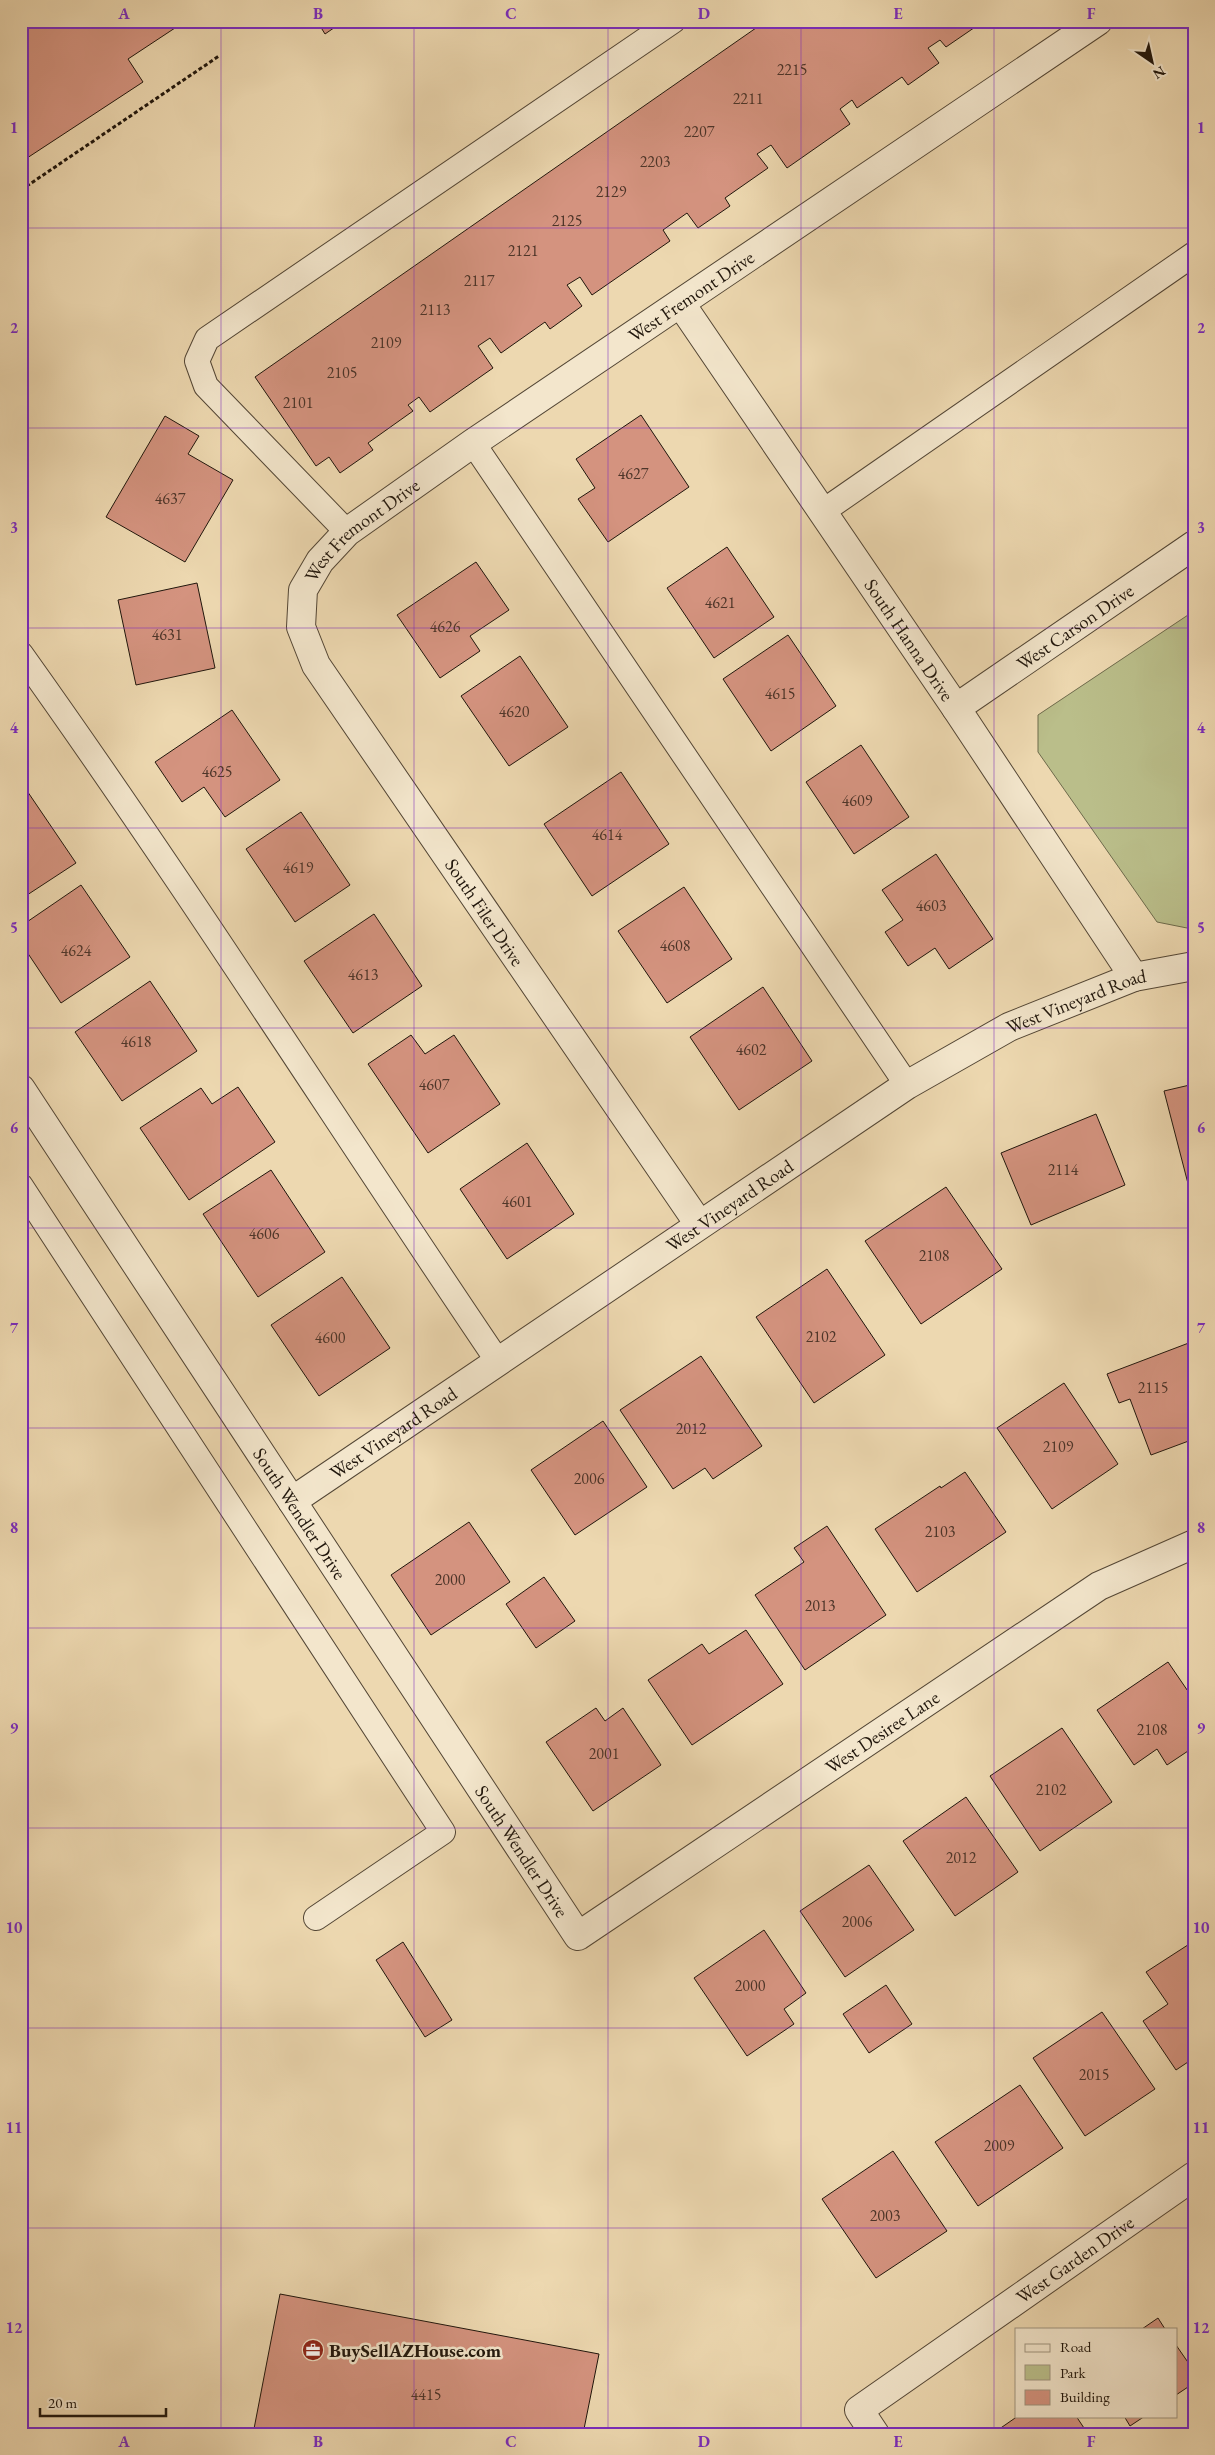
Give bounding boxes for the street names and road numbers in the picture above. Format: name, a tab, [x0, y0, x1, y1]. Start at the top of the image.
street label: West Fremont Drive	[623, 245, 759, 348]
street label: West Fremont Drive	[299, 473, 425, 586]
street label: South Hanna Drive	[858, 574, 960, 706]
street label: West Carson Drive	[1012, 578, 1138, 676]
street label: South Filer Drive	[439, 854, 530, 971]
street label: West Vineyard Road	[1003, 963, 1148, 1040]
street label: West Vineyard Road	[661, 1153, 798, 1258]
street label: West Vineyard Road	[325, 1381, 462, 1485]
street label: South Wendler Drive	[247, 1443, 352, 1585]
street label: West Desiree Lane	[820, 1685, 944, 1779]
street label: South Wendler Drive	[469, 1780, 574, 1922]
street label: West Garden Drive	[1011, 2210, 1139, 2310]

